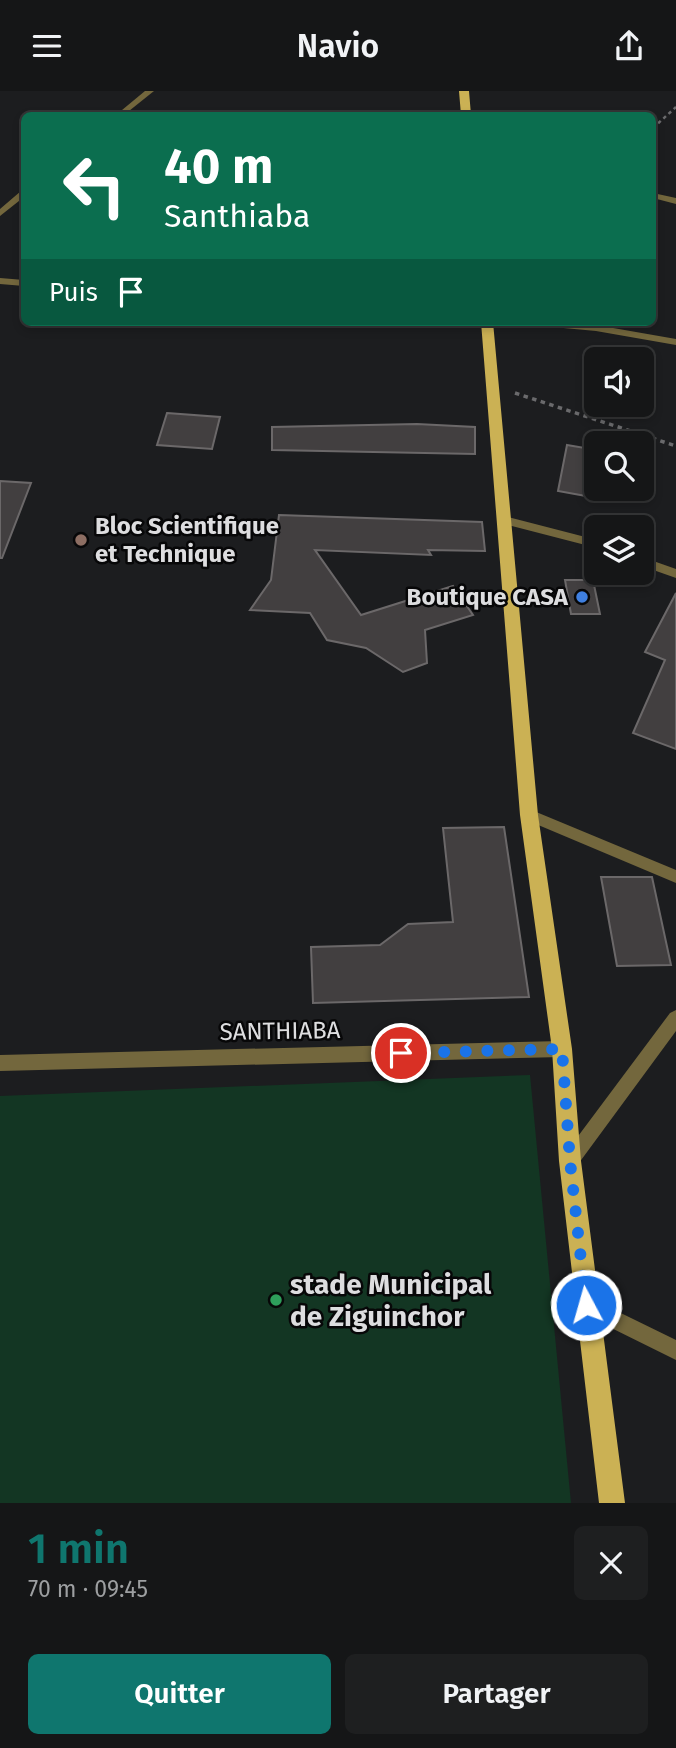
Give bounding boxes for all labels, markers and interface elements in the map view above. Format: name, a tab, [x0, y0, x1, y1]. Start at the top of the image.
icon: menu	[28, 27, 66, 65]
text: Navio	[297, 27, 379, 65]
icon: share	[610, 27, 648, 65]
text: 40 m	[164, 137, 273, 196]
icon: left	[49, 140, 140, 231]
text: Santhiaba	[164, 197, 310, 235]
icon: arrive	[112, 273, 150, 311]
text: Puis	[49, 277, 98, 308]
map controls	[584, 347, 654, 585]
button: sound	[584, 347, 654, 417]
button: search	[584, 431, 654, 501]
place label: Bloc Scientifique et Technique	[95, 512, 279, 568]
button: layers	[584, 515, 654, 585]
marker: Bloc Scientifique et Technique	[73, 532, 89, 548]
place label: Boutique CASA	[407, 583, 569, 611]
marker: Boutique CASA	[574, 589, 590, 605]
street label: SANTHIABA	[219, 1016, 341, 1046]
pin	[371, 1023, 431, 1083]
icon: arrive	[382, 1034, 420, 1072]
place label: stade Municipal de Ziguinchor	[290, 1268, 492, 1333]
position arrow	[549, 1268, 623, 1342]
marker: stade Municipal de Ziguinchor	[268, 1292, 284, 1308]
text: 1 min	[28, 1524, 129, 1574]
button: close	[574, 1526, 648, 1600]
text: 70 m · 09:45	[28, 1575, 148, 1603]
button: Quitter	[28, 1654, 331, 1734]
button: Partager	[345, 1654, 648, 1734]

